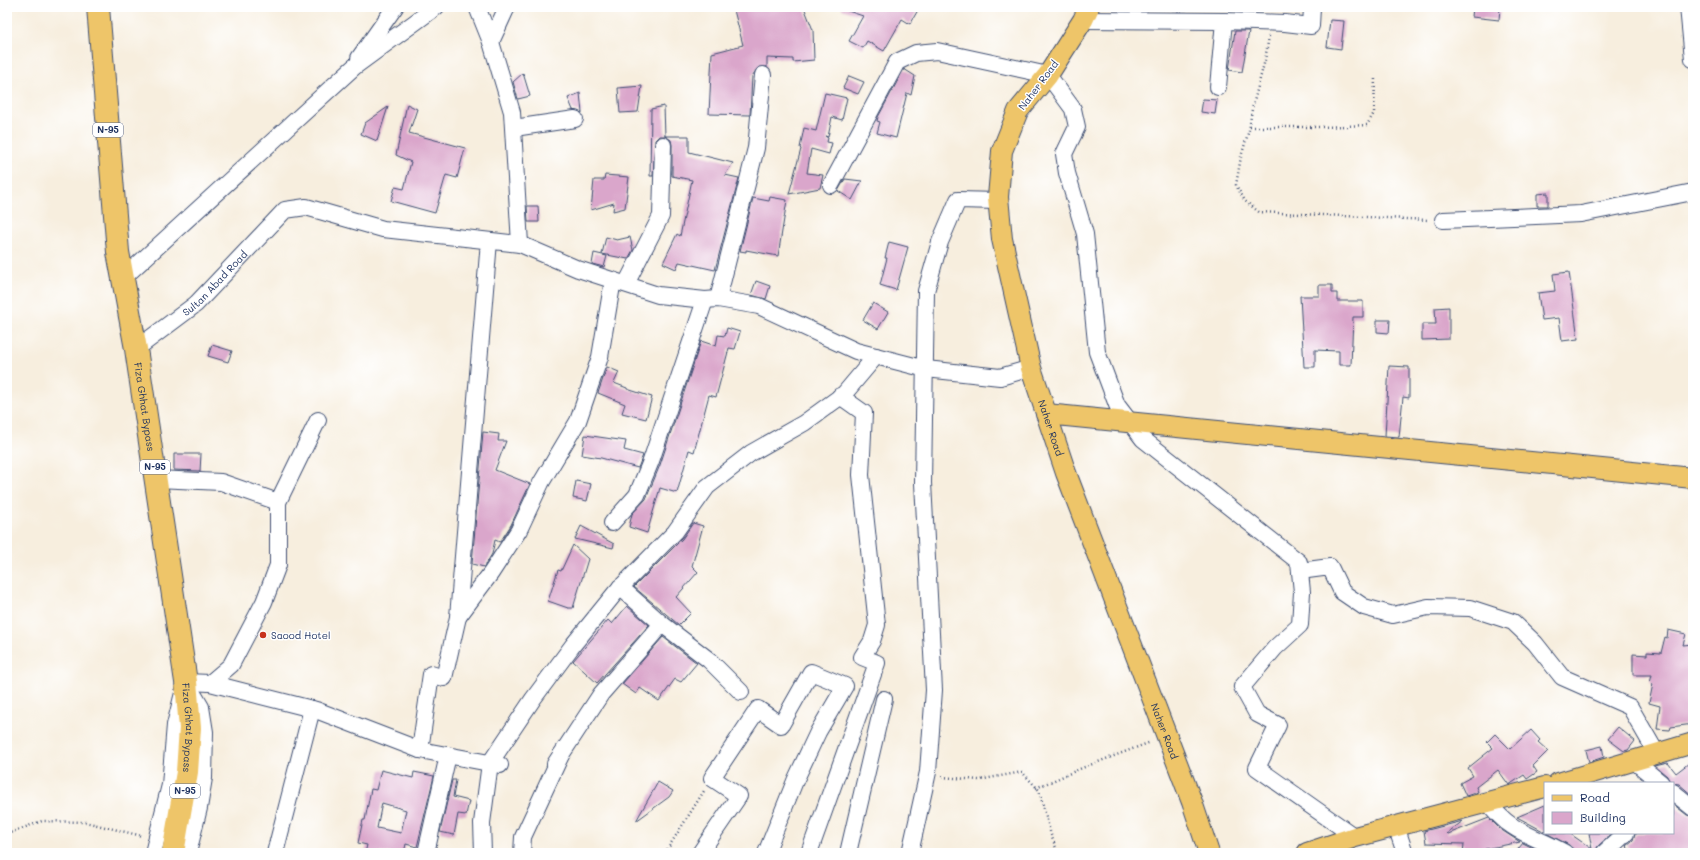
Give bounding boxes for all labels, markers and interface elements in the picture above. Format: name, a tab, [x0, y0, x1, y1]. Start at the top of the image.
street label: Naher Road	[1015, 57, 1061, 113]
road number: N-95	[93, 123, 123, 137]
street label: Sultan Abad Road	[179, 247, 250, 319]
street label: Fiza Ghhat Bypass	[131, 361, 158, 452]
street label: Naher Road	[1035, 398, 1067, 458]
road number: N-95	[140, 460, 170, 474]
place label: Saood Hotel	[271, 628, 330, 642]
marker: Saood Hotel	[258, 630, 268, 640]
street label: Fiza Ghhat Bypass	[179, 682, 197, 773]
street label: Naher Road	[1148, 701, 1182, 761]
legend	[1544, 782, 1674, 834]
road number: N-95	[170, 784, 200, 798]
text: Road	[1580, 789, 1610, 805]
text: Building	[1580, 809, 1626, 825]

